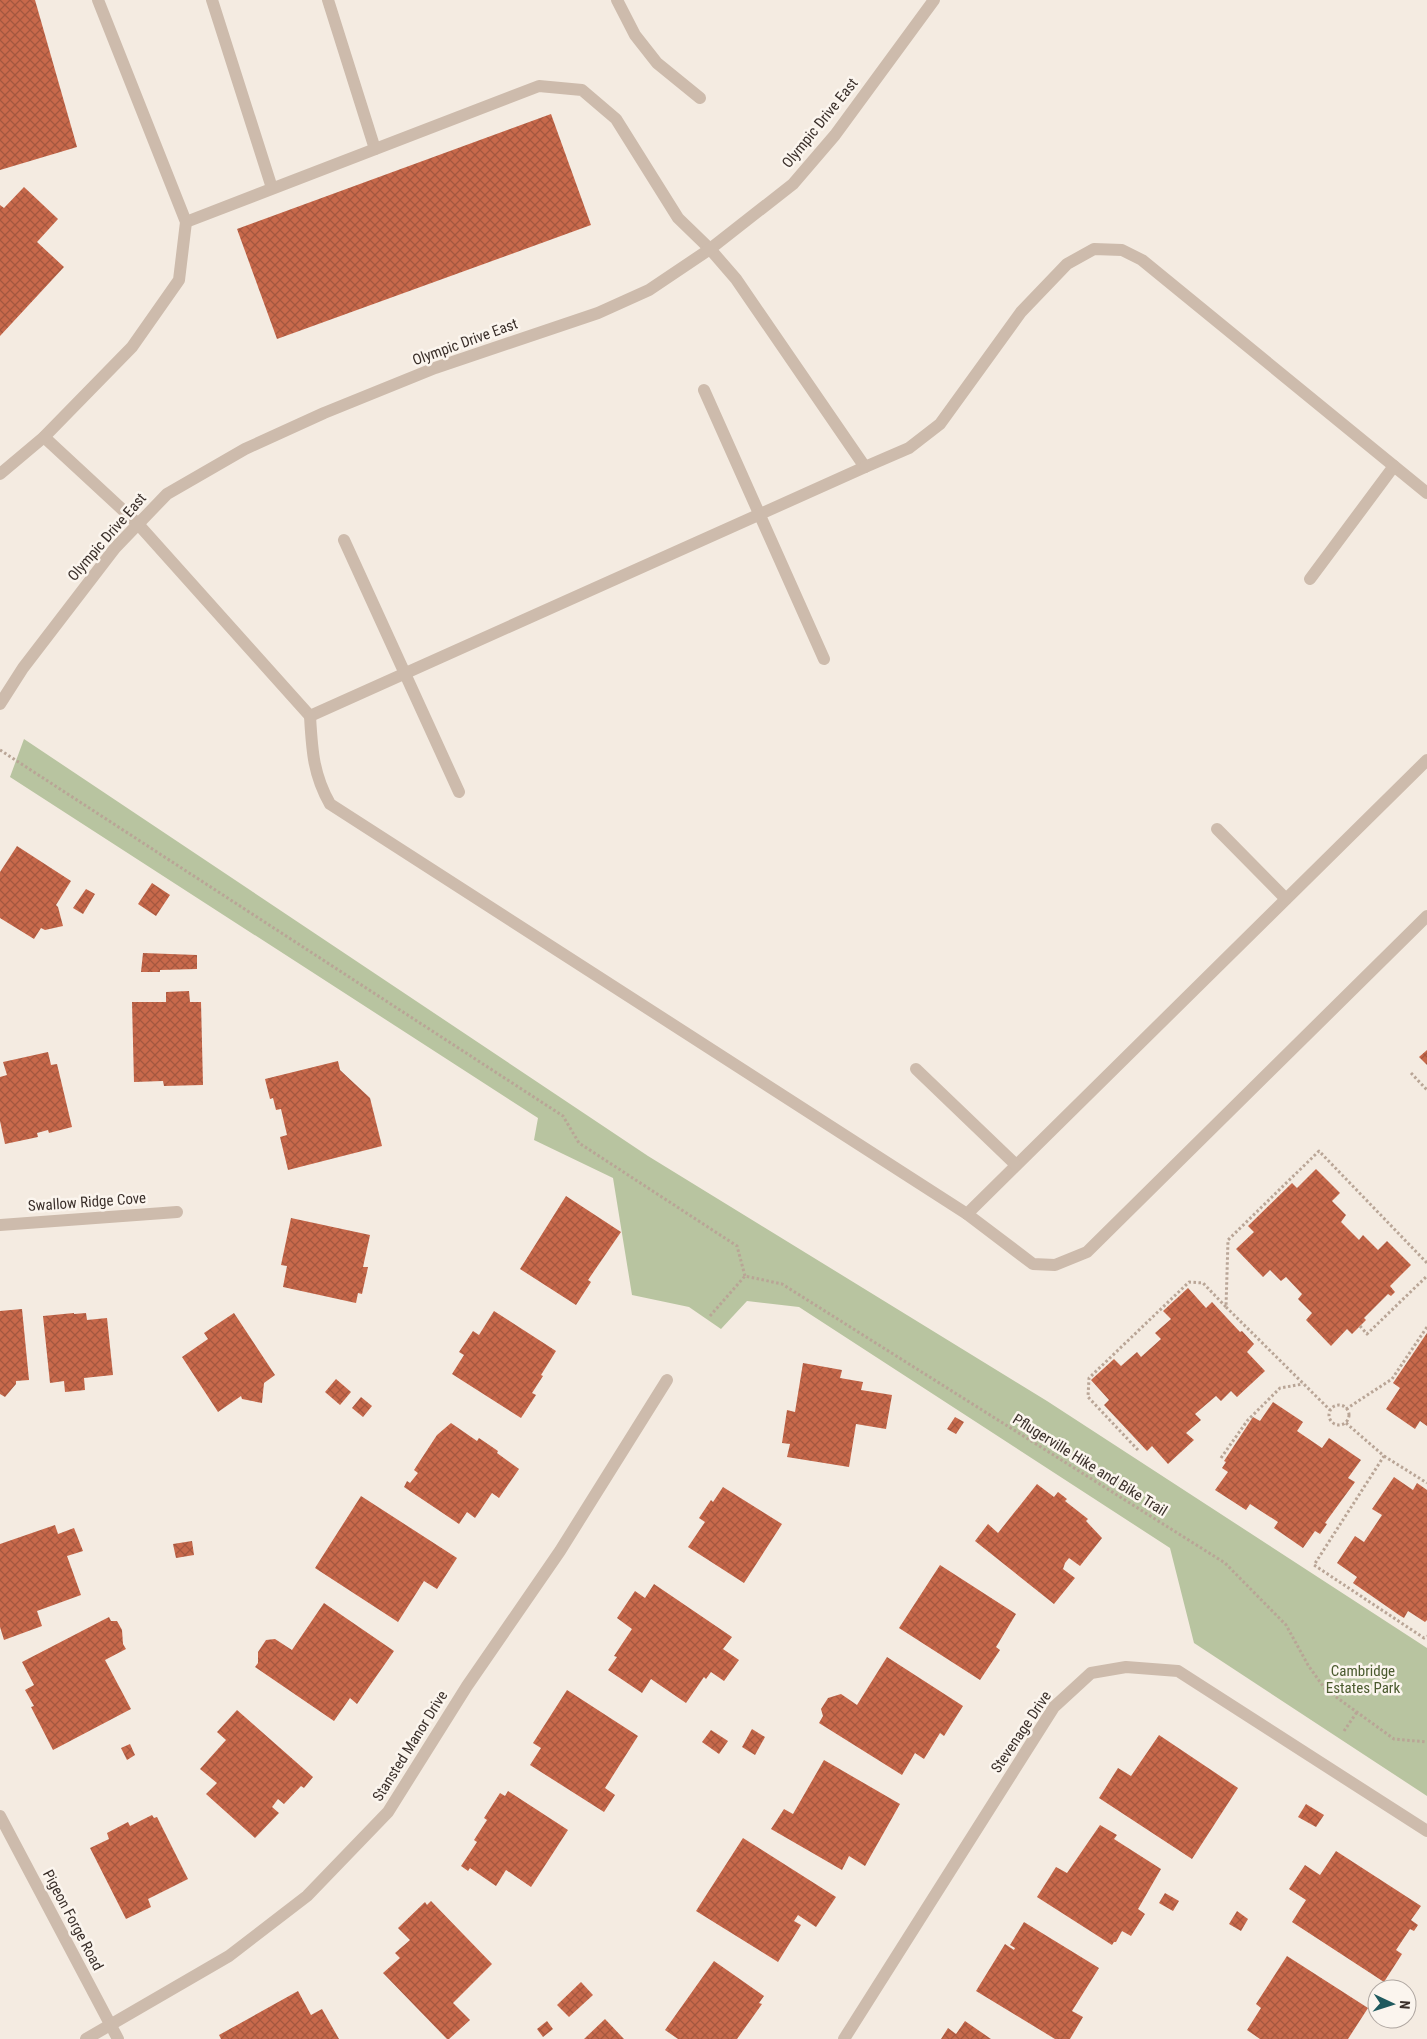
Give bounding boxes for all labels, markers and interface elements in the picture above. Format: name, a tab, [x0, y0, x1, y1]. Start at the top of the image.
street label: Olympic Drive East	[778, 74, 862, 172]
street label: Olympic Drive East	[410, 315, 520, 369]
street label: Olympic Drive East	[64, 489, 150, 585]
street label: Swallow Ridge Cove	[27, 1189, 147, 1215]
street label: Pflugerville Hike and Bike Trail	[1009, 1410, 1171, 1520]
park label: Cambridge Estates Park	[1326, 1662, 1400, 1697]
street label: Stansted Manor Drive	[369, 1687, 451, 1805]
street label: Stevenage Drive	[987, 1688, 1055, 1776]
street label: Pigeon Forge Road	[39, 1867, 107, 1973]
north arrow	[1367, 1979, 1417, 2029]
text: N	[1397, 2000, 1413, 2010]

